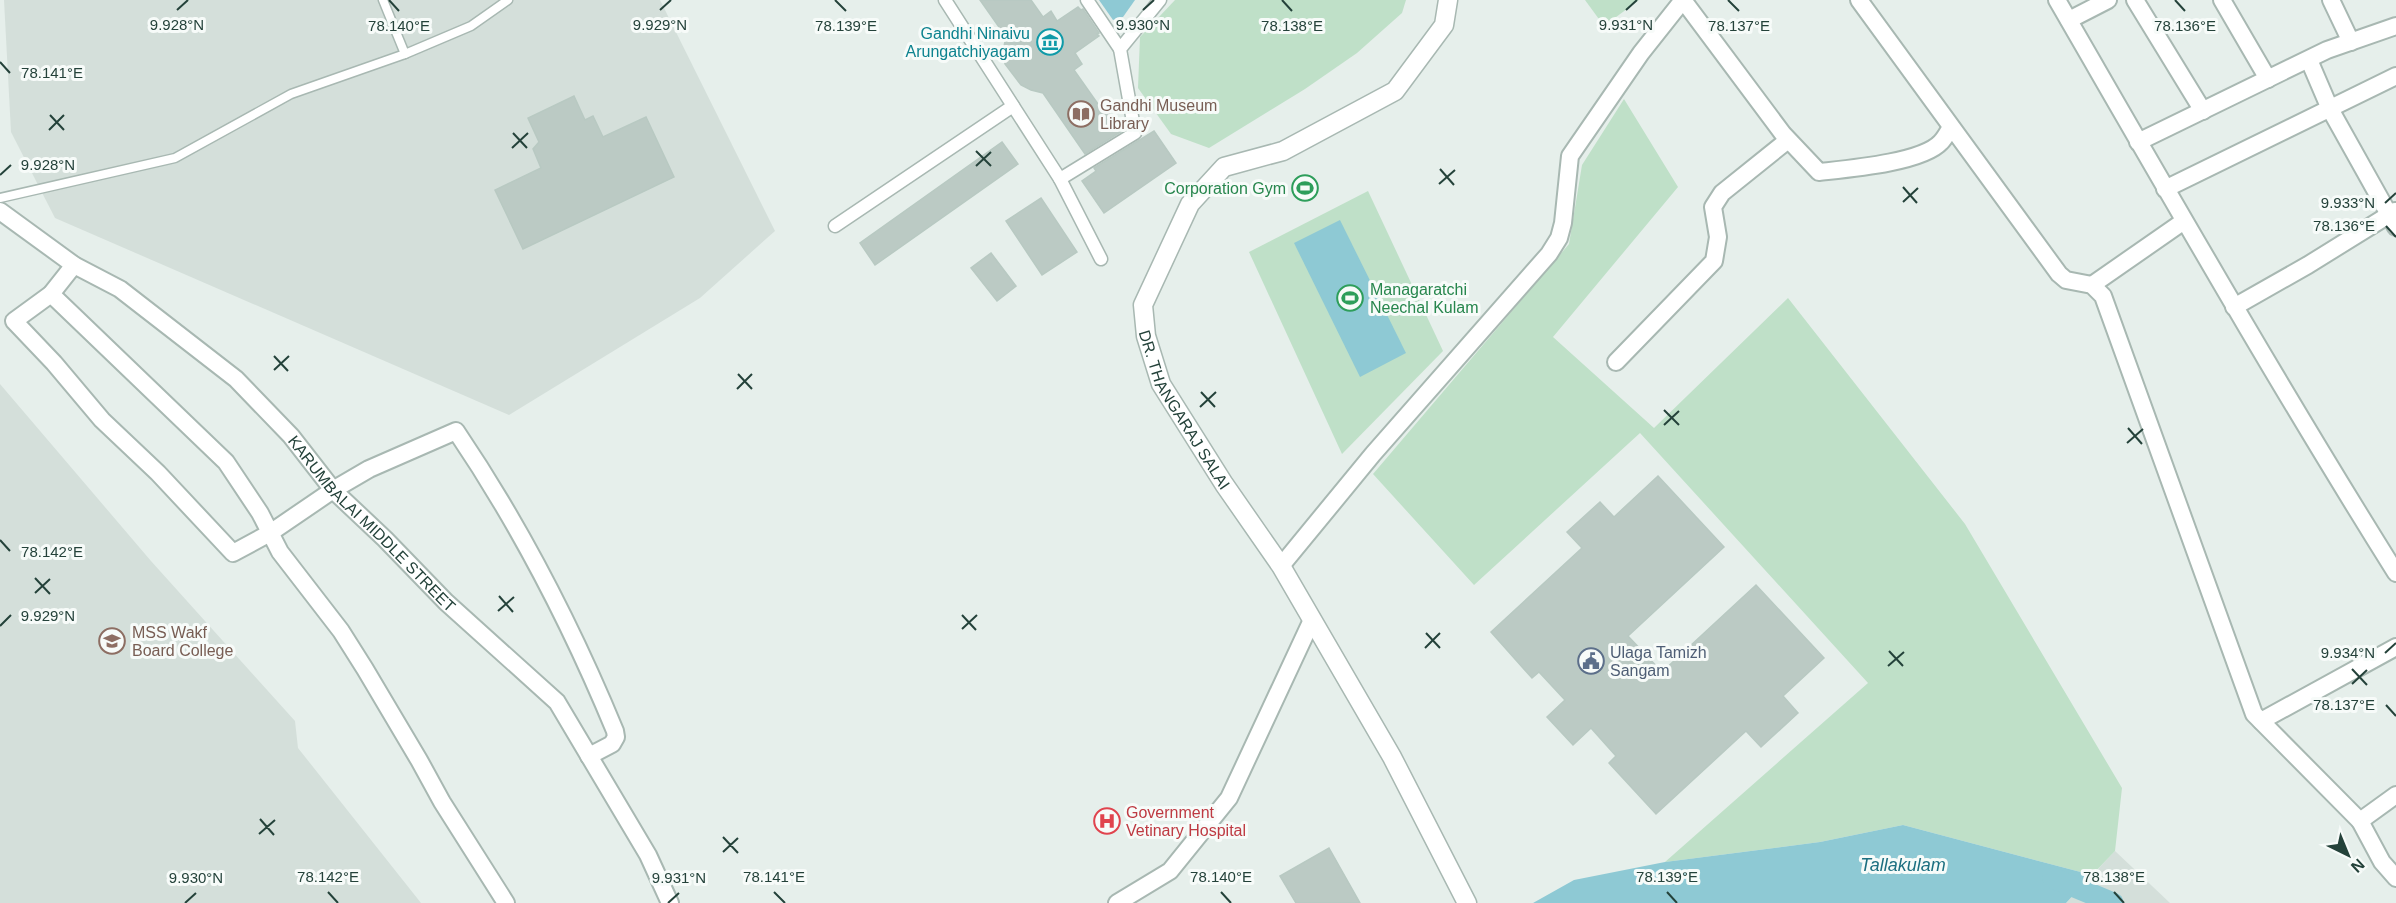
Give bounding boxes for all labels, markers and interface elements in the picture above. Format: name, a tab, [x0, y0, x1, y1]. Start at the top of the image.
text: 9.928°N	[150, 16, 204, 33]
text: 9.929°N	[633, 16, 687, 33]
text: 9.930°N	[1116, 16, 1170, 33]
text: 9.931°N	[1599, 16, 1653, 33]
text: 78.140°E	[368, 17, 430, 34]
text: 78.139°E	[815, 17, 877, 34]
text: 78.138°E	[1261, 17, 1323, 34]
text: 78.137°E	[1708, 17, 1770, 34]
text: 78.136°E	[2154, 17, 2216, 34]
place label: Gandhi Ninaivu Arungatchiyagam	[905, 25, 1030, 60]
museum icon: Gandhi Ninaivu Arungatchiyagam	[1035, 27, 1065, 57]
text: 78.141°E	[21, 64, 83, 81]
place label: Gandhi Museum Library	[1100, 97, 1217, 132]
library icon: Gandhi Museum Library	[1066, 99, 1096, 129]
text: 9.928°N	[21, 156, 75, 173]
sports icon: Corporation Gym	[1290, 173, 1320, 203]
place label: Corporation Gym	[1164, 180, 1286, 197]
text: 9.933°N	[2321, 194, 2375, 211]
text: 78.136°E	[2313, 217, 2375, 234]
place label: Managaratchi Neechal Kulam	[1370, 281, 1479, 316]
sports icon: Managaratchi Neechal Kulam	[1335, 283, 1365, 313]
street label: DR. THANGARAJ SALAI	[1136, 328, 1233, 492]
street label: KARUMBALAI MIDDLE STREET	[285, 432, 459, 615]
text: 78.142°E	[21, 543, 83, 560]
text: 9.929°N	[21, 607, 75, 624]
place label: MSS Wakf Board College	[132, 624, 234, 659]
school or university icon: MSS Wakf Board College	[97, 626, 127, 656]
place label: Ulaga Tamizh Sangam	[1610, 644, 1707, 679]
text: 9.934°N	[2321, 644, 2375, 661]
public building icon: Ulaga Tamizh Sangam	[1576, 646, 1606, 676]
text: 78.137°E	[2313, 696, 2375, 713]
place label: Government Vetinary Hospital	[1126, 804, 1246, 839]
hospital icon: Government Vetinary Hospital	[1092, 806, 1122, 836]
north arrow	[2318, 825, 2378, 885]
water label: Tallakulam	[1860, 855, 1946, 875]
text: N	[2348, 855, 2368, 876]
text: 78.142°E	[297, 868, 359, 885]
text: 78.141°E	[743, 868, 805, 885]
text: 78.140°E	[1190, 868, 1252, 885]
text: 78.139°E	[1636, 868, 1698, 885]
text: 78.138°E	[2083, 868, 2145, 885]
text: 9.930°N	[169, 869, 223, 886]
text: 9.931°N	[652, 869, 706, 886]

